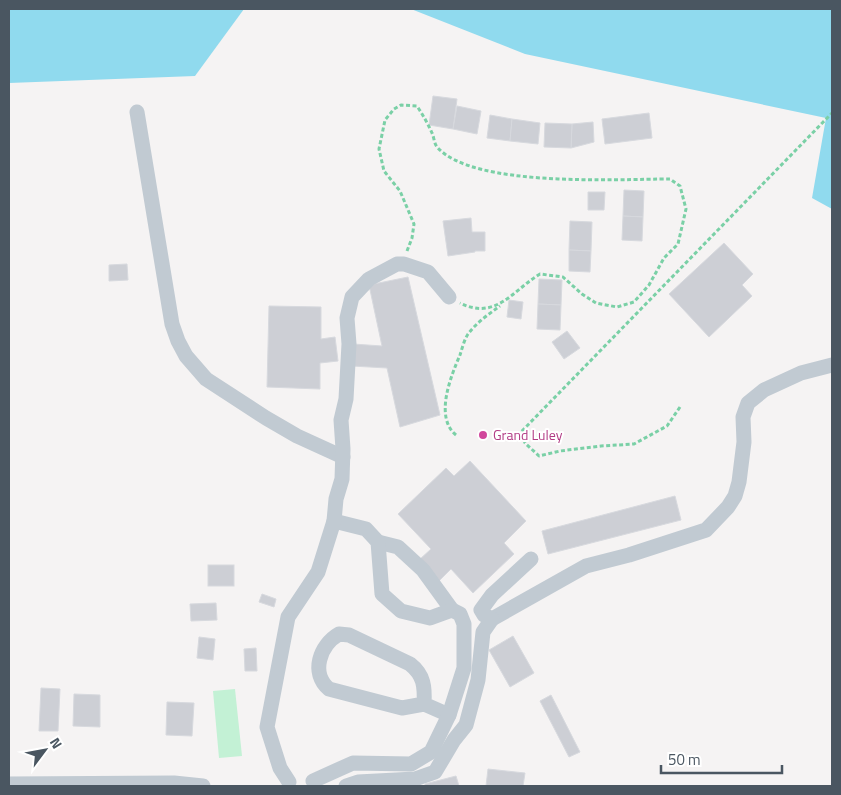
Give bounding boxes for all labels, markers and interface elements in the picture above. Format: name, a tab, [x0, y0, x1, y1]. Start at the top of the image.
place label: Grand Luley	[493, 424, 563, 445]
marker: Grand Luley	[477, 429, 489, 441]
north arrow	[20, 725, 70, 775]
text: N	[45, 733, 68, 753]
scale bar	[661, 742, 782, 774]
text: 50 m	[668, 748, 701, 771]

